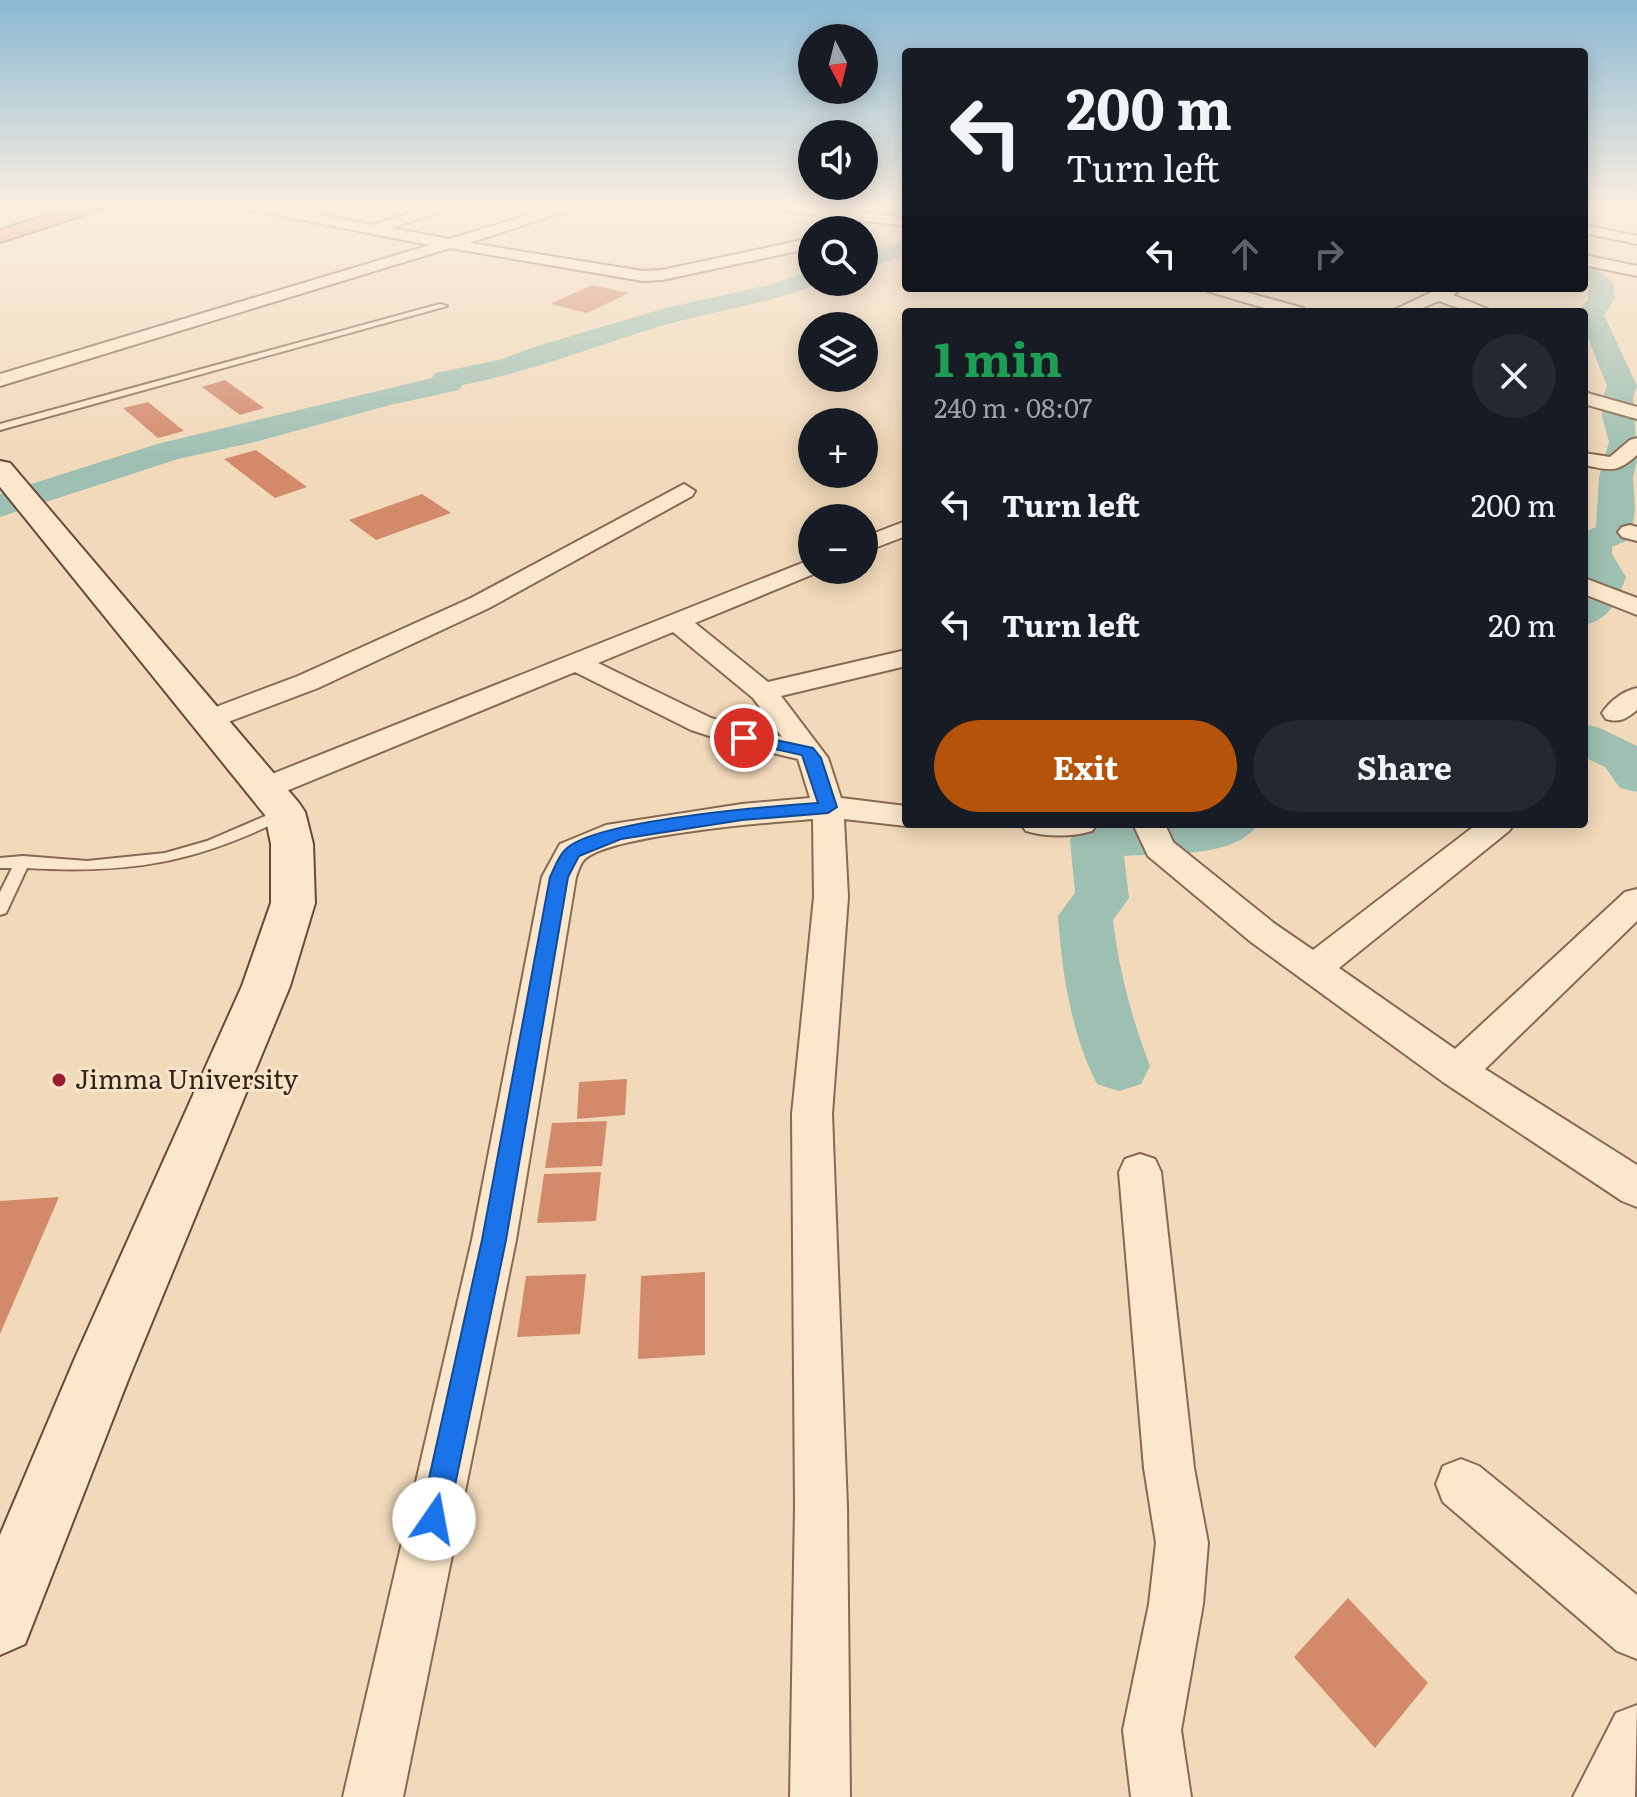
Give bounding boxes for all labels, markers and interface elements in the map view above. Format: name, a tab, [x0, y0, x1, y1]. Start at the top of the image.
north arrow	[798, 24, 878, 104]
map controls	[798, 24, 878, 584]
text: 200 m	[1066, 64, 1232, 147]
icon: left	[934, 80, 1038, 184]
button: sound	[798, 120, 878, 200]
text: Turn left	[1066, 140, 1220, 193]
button: search	[798, 216, 878, 296]
icon: left	[1139, 232, 1183, 276]
icon: ahead	[1223, 232, 1267, 276]
icon: right	[1307, 232, 1351, 276]
button: layers	[798, 312, 878, 392]
text: 1 min	[934, 321, 1062, 392]
button: close	[1472, 334, 1556, 418]
text: 240 m · 08:07	[934, 387, 1092, 426]
button: +	[798, 408, 878, 488]
icon: left	[934, 482, 978, 526]
text: Turn left	[1002, 482, 1140, 526]
text: 200 m	[1471, 482, 1556, 526]
button: −	[798, 504, 878, 584]
icon: left	[934, 602, 978, 646]
text: Turn left	[1002, 602, 1140, 646]
text: 20 m	[1488, 602, 1556, 646]
pin	[710, 704, 778, 772]
icon: arrive	[722, 716, 766, 760]
button: Exit	[934, 720, 1237, 812]
button: Share	[1253, 720, 1556, 812]
place label: Jimma University	[75, 1058, 298, 1097]
marker: Jimma University	[50, 1071, 68, 1089]
position arrow	[392, 1477, 476, 1561]

